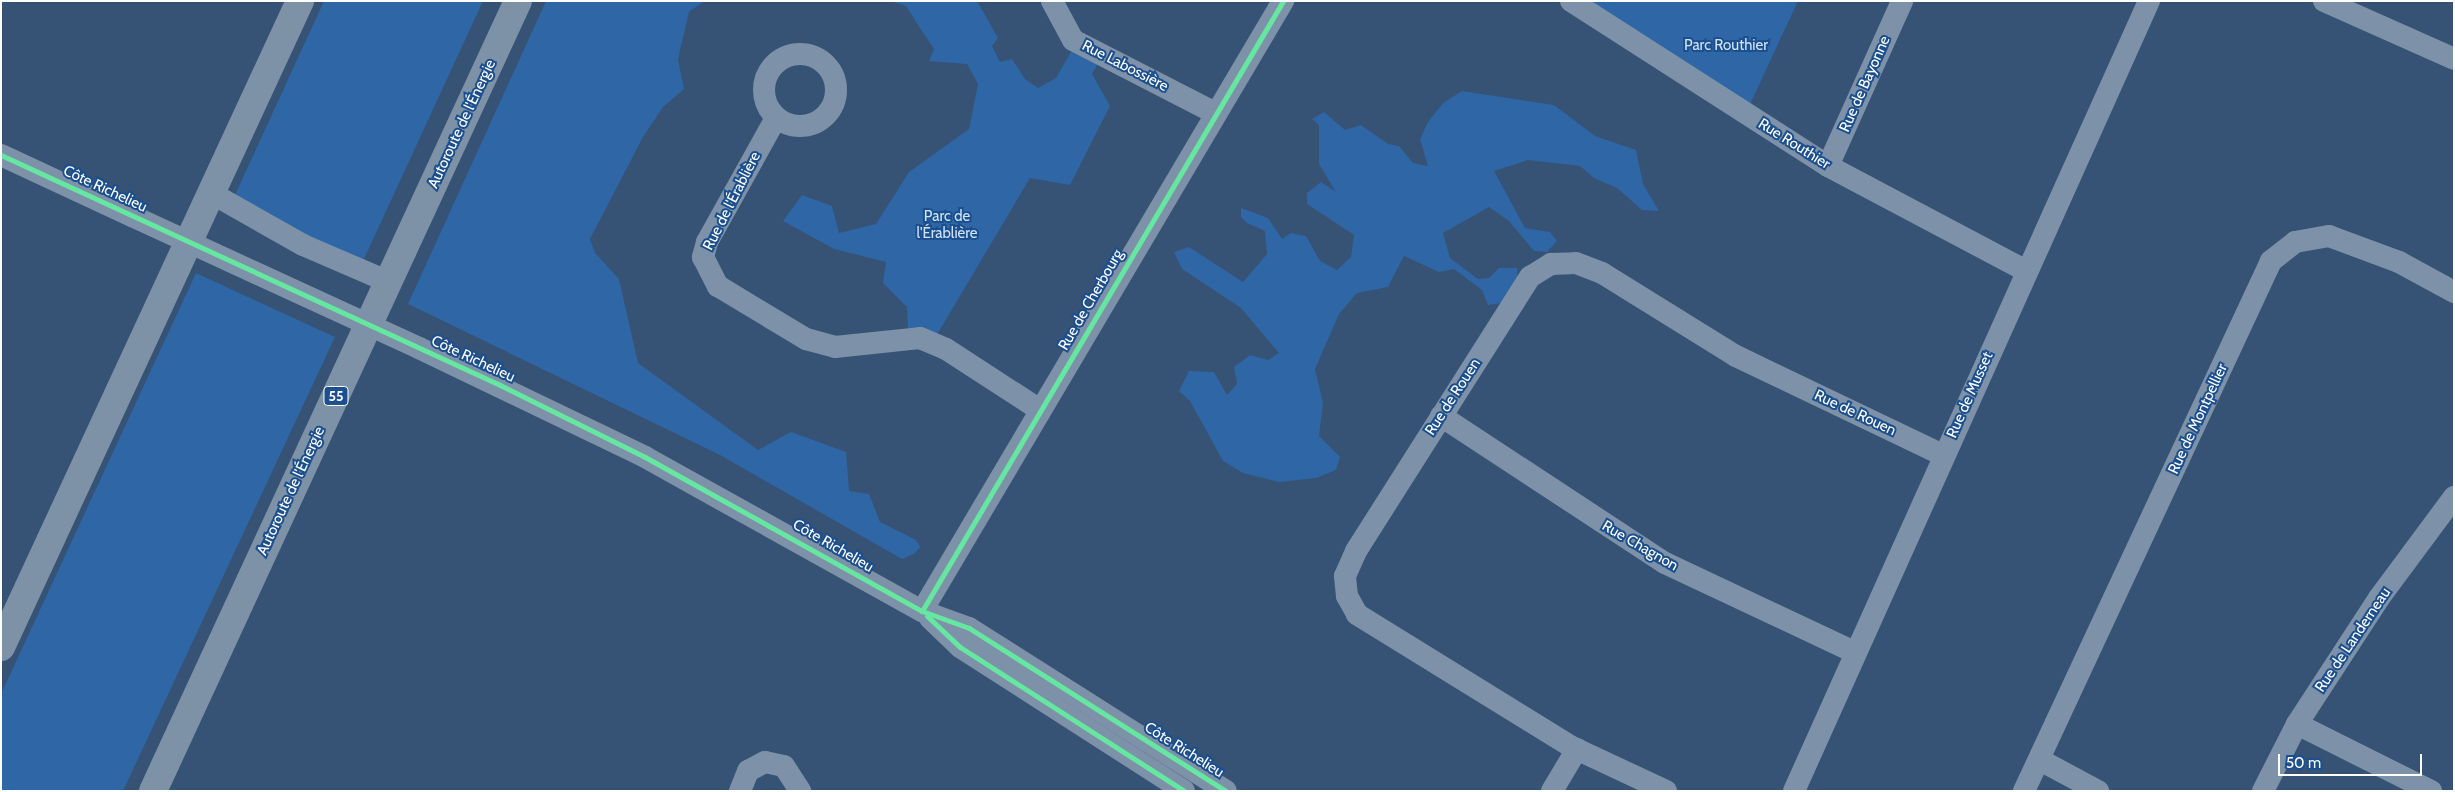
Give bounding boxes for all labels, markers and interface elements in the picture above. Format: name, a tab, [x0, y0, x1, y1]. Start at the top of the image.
street label: Rue de Bayonne	[1836, 33, 1894, 135]
street label: Rue Labossière	[1079, 37, 1171, 95]
park label: Parc Routhier	[1684, 37, 1768, 55]
street label: Autoroute de l'Énergie	[424, 57, 500, 191]
street label: Rue Routhier	[1755, 115, 1833, 173]
street label: Rue de l'Érablière	[699, 149, 765, 253]
street label: Côte Richelieu	[60, 162, 150, 216]
park label: Parc de l'Érablière	[917, 207, 977, 242]
street label: Rue de Cherbourg	[1055, 246, 1127, 354]
street label: Côte Richelieu	[428, 332, 518, 386]
street label: Rue de Musset	[1943, 349, 1997, 441]
street label: Rue de Rouen	[1421, 355, 1485, 439]
street label: Rue de Montpellier	[2165, 361, 2231, 477]
road number: 55	[322, 384, 350, 408]
street label: Rue de Rouen	[1811, 386, 1899, 440]
street label: Autoroute de l'Énergie	[253, 424, 329, 558]
street label: Côte Richelieu	[789, 516, 877, 576]
street label: Rue Chagnon	[1599, 517, 1681, 575]
street label: Rue de Landerneau	[2311, 584, 2395, 696]
street label: Côte Richelieu	[1141, 718, 1227, 782]
scale bar	[2280, 744, 2424, 776]
text: 50 m	[2286, 754, 2321, 772]

